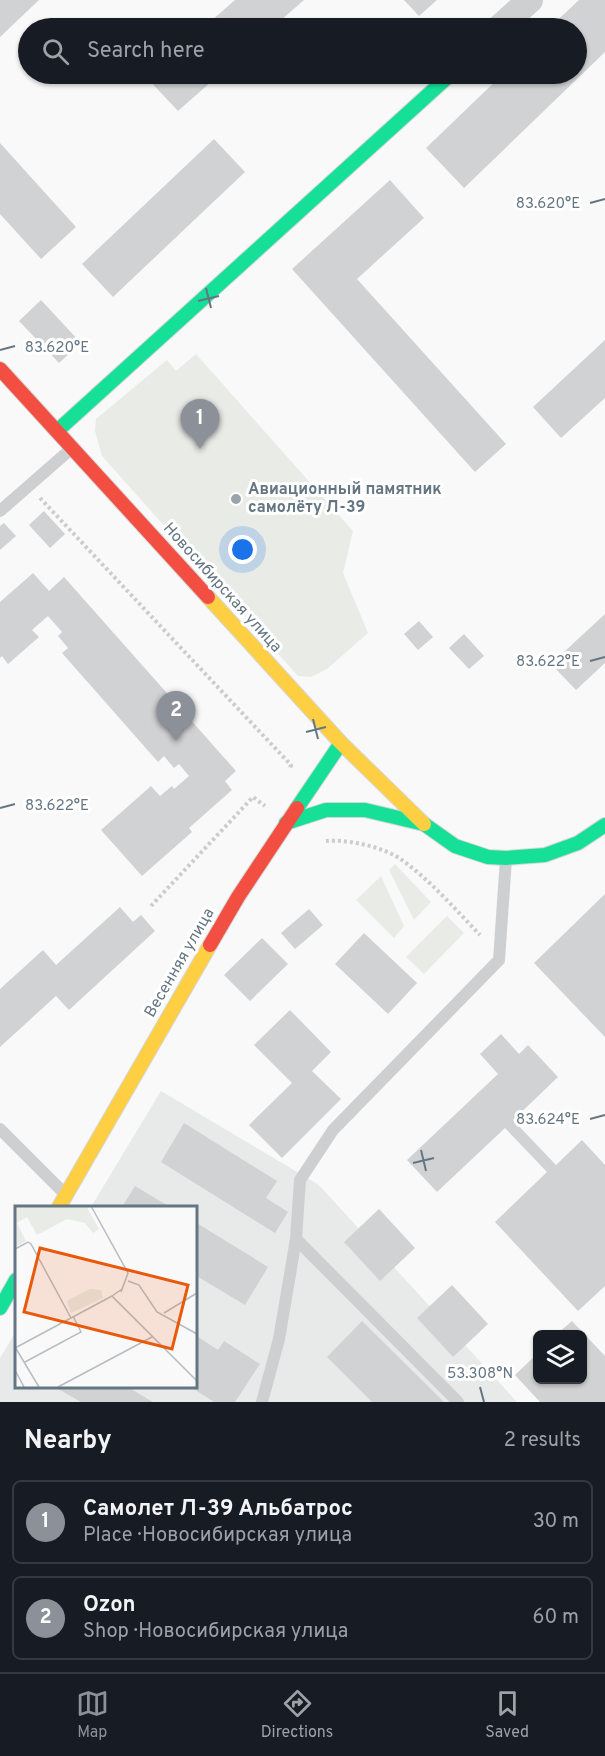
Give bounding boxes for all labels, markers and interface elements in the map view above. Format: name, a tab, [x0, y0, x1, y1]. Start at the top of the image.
search box	[18, 18, 587, 84]
icon: search	[39, 35, 72, 68]
text: Search here	[87, 38, 205, 65]
text: 83.620°E	[516, 195, 580, 214]
text: 83.620°E	[25, 339, 89, 358]
pin: 1	[180, 400, 220, 449]
place label: Авиационный памятник самолёту Л-39	[248, 480, 442, 518]
marker: Авиационный памятник самолёту Л-39	[229, 492, 243, 506]
street label: Новосибирская улица	[158, 519, 286, 657]
your location	[228, 535, 257, 564]
text: 83.622°E	[516, 653, 580, 672]
pin: 2	[156, 692, 195, 741]
text: 83.622°E	[25, 797, 89, 816]
street label: Весенняя улица	[141, 905, 219, 1021]
text: 83.624°E	[516, 1111, 580, 1130]
inset map	[15, 1206, 196, 1387]
map controls	[533, 1330, 587, 1384]
button: layers	[533, 1330, 587, 1384]
text: 53.308°N	[447, 1365, 513, 1384]
text: Nearby	[24, 1425, 112, 1458]
text: 2 results	[504, 1428, 581, 1454]
text: Самолет Л-39 Альбатрос	[83, 1496, 353, 1523]
text: 1	[42, 1509, 50, 1535]
text: 30 m	[533, 1509, 579, 1535]
text: Place · Новосибирская улица	[83, 1523, 352, 1549]
text: Ozon	[83, 1592, 136, 1619]
text: 2	[39, 1605, 52, 1631]
text: 60 m	[533, 1605, 579, 1631]
text: Shop · Новосибирская улица	[83, 1619, 348, 1645]
tab: Map	[76, 1687, 109, 1743]
tab: Directions	[261, 1687, 333, 1743]
tab: Saved	[485, 1687, 529, 1743]

